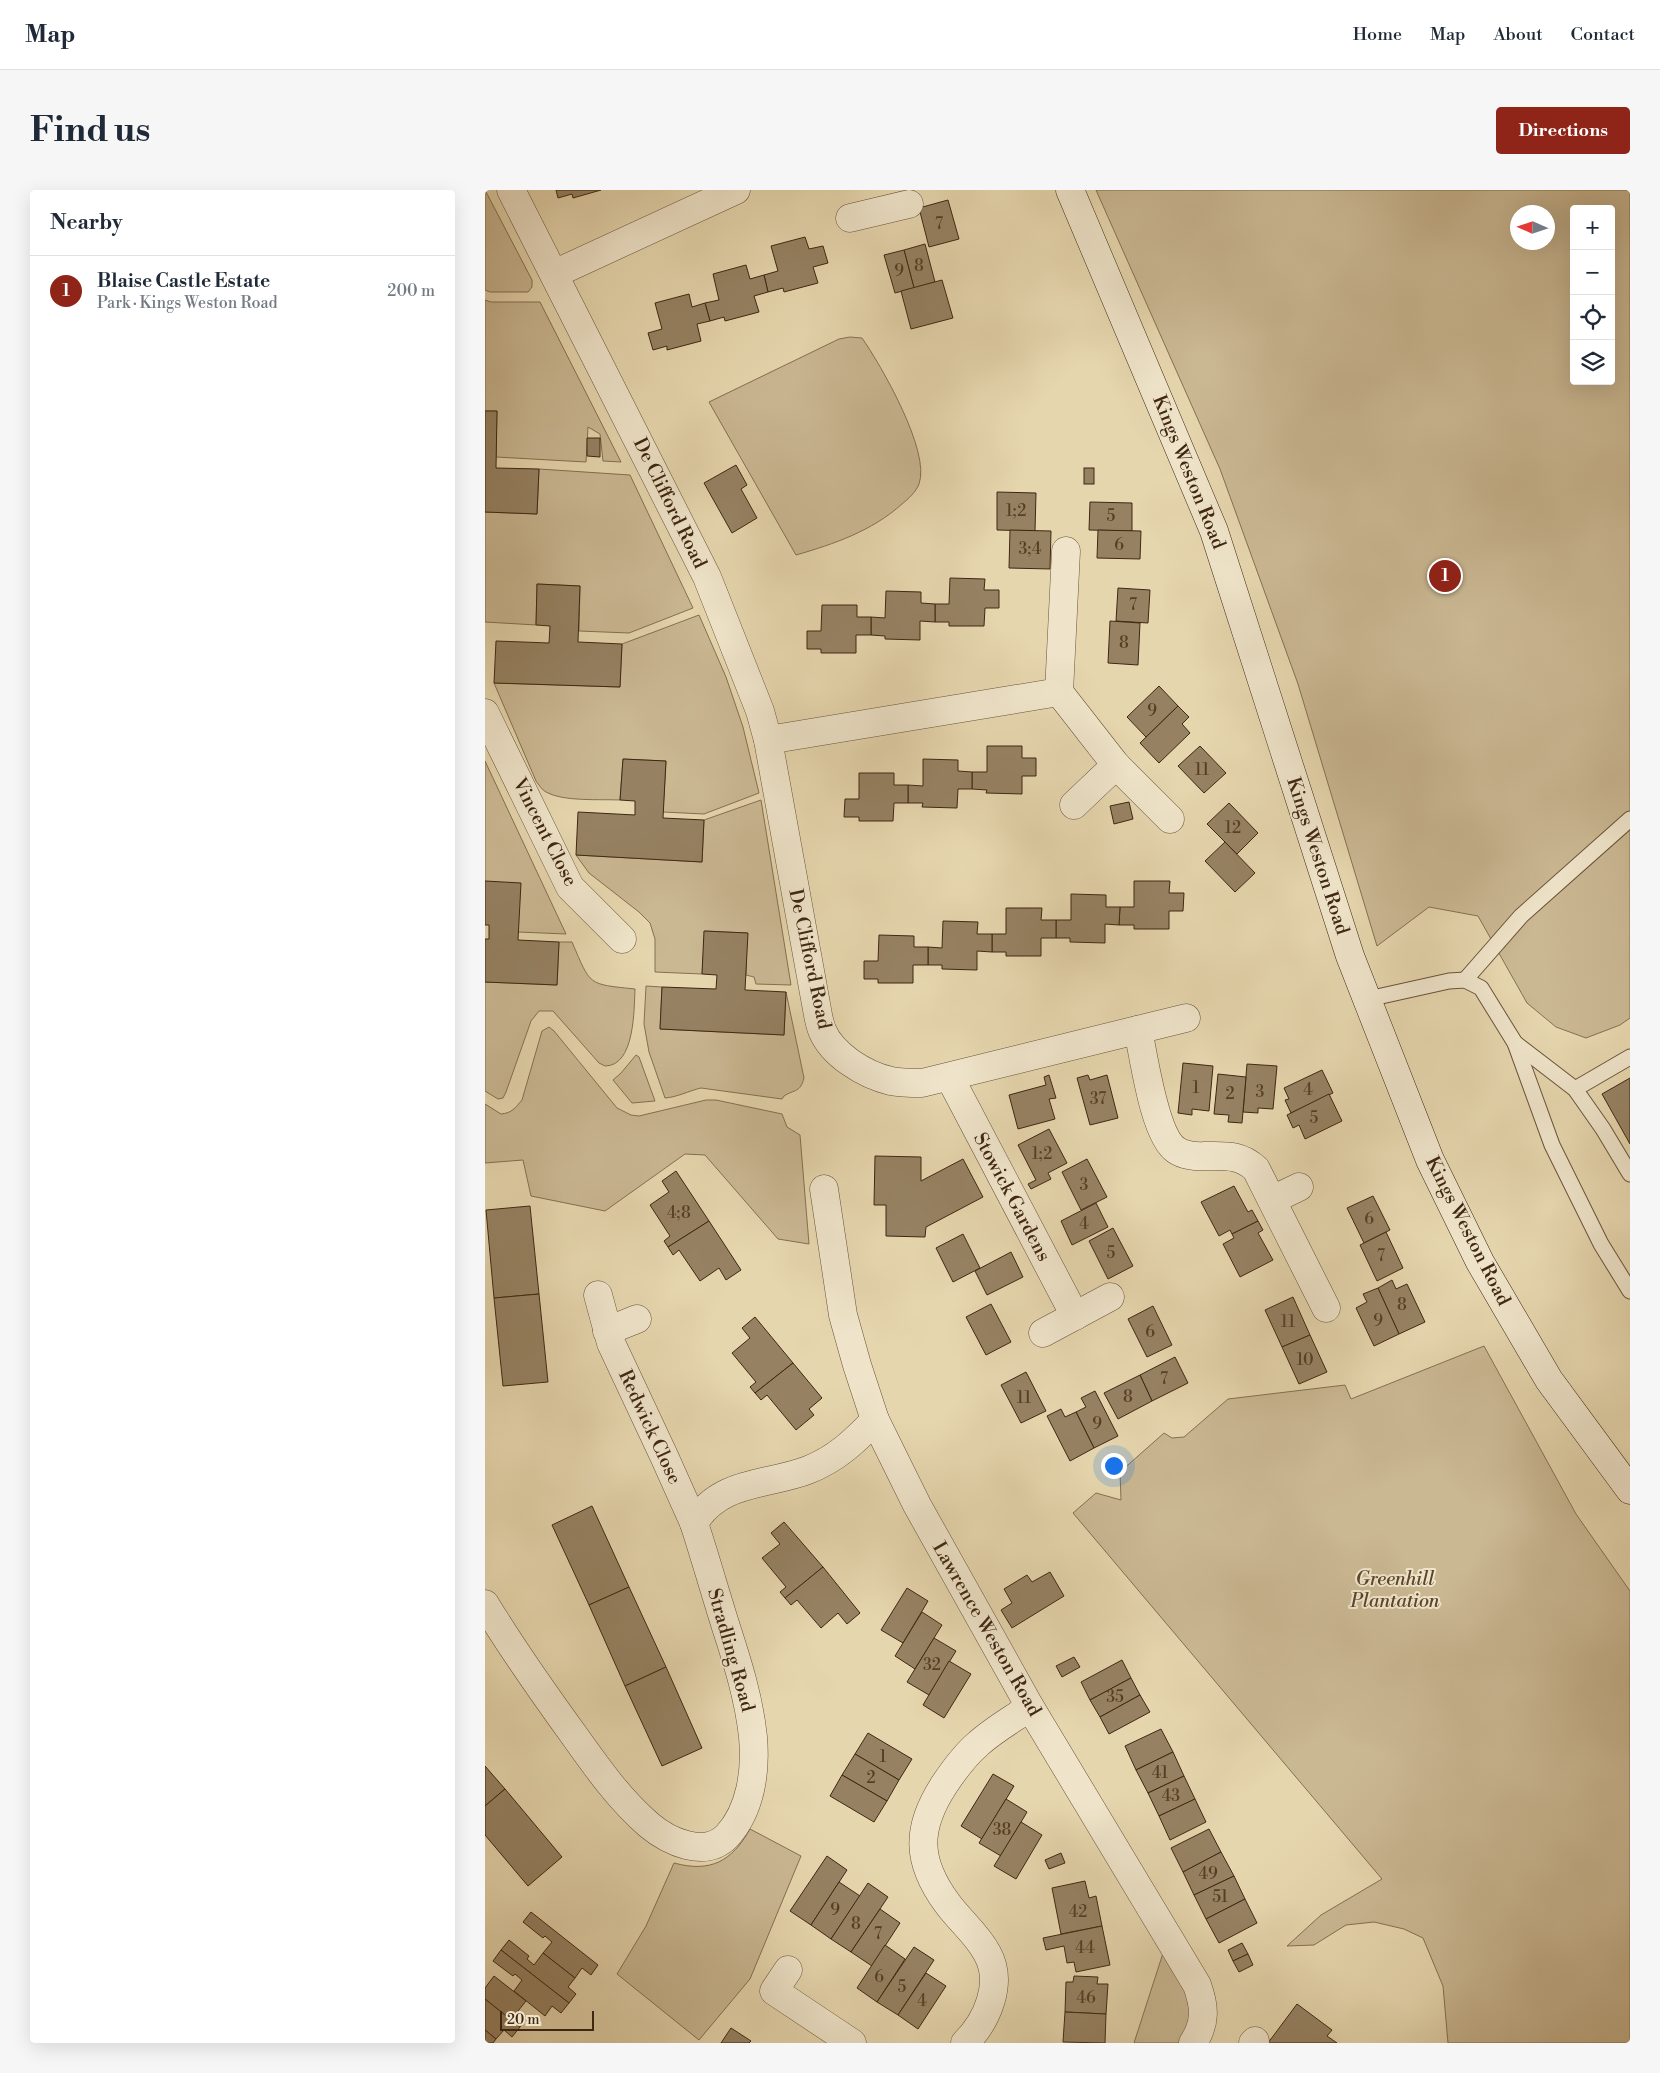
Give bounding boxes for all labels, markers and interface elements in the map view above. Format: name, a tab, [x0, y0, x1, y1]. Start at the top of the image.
text: Map	[25, 20, 75, 50]
text: Home	[1353, 23, 1402, 46]
text: Map	[1430, 23, 1466, 46]
text: About	[1494, 23, 1543, 46]
text: Contact	[1571, 23, 1635, 46]
button: Directions	[1496, 107, 1630, 154]
text: Find us	[30, 109, 150, 152]
north arrow	[1510, 205, 1555, 250]
map controls	[1570, 205, 1615, 385]
button: +	[1570, 205, 1615, 250]
text: Nearby	[50, 210, 123, 236]
house number: 7	[935, 214, 943, 234]
button: −	[1570, 250, 1615, 295]
house number: 8	[914, 256, 924, 276]
house number: 9	[894, 261, 904, 281]
text: Blaise Castle Estate	[97, 269, 270, 293]
text: 1	[62, 281, 70, 301]
text: 200 m	[387, 281, 435, 301]
text: Park · Kings Weston Road	[97, 293, 278, 313]
button: locate	[1570, 295, 1615, 340]
button: layers	[1570, 340, 1615, 385]
street label: Kings Weston Road	[1147, 391, 1231, 553]
street label: De Clifford Road	[628, 434, 712, 573]
house number: 1;2	[1006, 501, 1026, 521]
house number: 5	[1107, 506, 1116, 526]
house number: 6	[1114, 535, 1124, 555]
house number: 3;4	[1019, 539, 1042, 559]
pin: 1	[1429, 557, 1461, 595]
house number: 7	[1129, 595, 1137, 615]
house number: 8	[1119, 633, 1129, 653]
house number: 9	[1147, 701, 1157, 721]
house number: 11	[1195, 760, 1209, 780]
street label: Vincent Close	[507, 773, 583, 890]
street label: Kings Weston Road	[1281, 774, 1355, 938]
house number: 12	[1225, 818, 1241, 838]
street label: De Clifford Road	[783, 887, 837, 1031]
house number: 1	[1193, 1078, 1200, 1098]
house number: 4	[1303, 1080, 1313, 1100]
house number: 3	[1256, 1082, 1265, 1102]
house number: 2	[1225, 1084, 1235, 1104]
house number: 37	[1090, 1089, 1106, 1109]
house number: 5	[1310, 1108, 1319, 1128]
street label: Stowick Gardens	[968, 1129, 1056, 1265]
house number: 1;2	[1032, 1144, 1052, 1164]
street label: Kings Weston Road	[1420, 1152, 1516, 1310]
house number: 3	[1080, 1175, 1089, 1195]
house number: 4;8	[667, 1203, 691, 1223]
house number: 6	[1364, 1209, 1374, 1229]
house number: 4	[1079, 1214, 1089, 1234]
house number: 5	[1107, 1243, 1116, 1263]
house number: 7	[1377, 1246, 1385, 1266]
house number: 8	[1397, 1295, 1407, 1315]
house number: 9	[1373, 1311, 1383, 1331]
house number: 11	[1281, 1312, 1295, 1332]
house number: 6	[1145, 1322, 1155, 1342]
house number: 10	[1297, 1350, 1314, 1370]
street label: Redwick Close	[613, 1366, 687, 1488]
house number: 7	[1160, 1369, 1168, 1389]
house number: 8	[1123, 1387, 1133, 1407]
house number: 11	[1017, 1388, 1031, 1408]
house number: 9	[1092, 1414, 1102, 1434]
your location	[1101, 1453, 1127, 1479]
street label: Lawrence Weston Road	[927, 1537, 1047, 1721]
park label: Greenhill Plantation	[1350, 1567, 1440, 1613]
street label: Stradling Road	[702, 1586, 760, 1715]
house number: 32	[923, 1655, 941, 1675]
house number: 35	[1106, 1687, 1124, 1707]
house number: 1	[880, 1747, 887, 1767]
house number: 41	[1152, 1763, 1168, 1783]
house number: 2	[866, 1768, 876, 1788]
house number: 43	[1162, 1786, 1180, 1806]
house number: 38	[993, 1820, 1012, 1840]
house number: 49	[1198, 1864, 1218, 1884]
house number: 51	[1212, 1887, 1228, 1907]
house number: 9	[830, 1900, 840, 1920]
house number: 42	[1069, 1902, 1087, 1922]
house number: 8	[851, 1914, 861, 1934]
house number: 7	[874, 1924, 882, 1944]
house number: 44	[1075, 1938, 1095, 1958]
house number: 6	[874, 1967, 884, 1987]
house number: 5	[898, 1977, 907, 1997]
house number: 46	[1076, 1988, 1096, 2008]
house number: 4	[917, 1991, 927, 2011]
scale bar	[500, 2008, 594, 2031]
text: 20 m	[507, 2011, 539, 2029]

